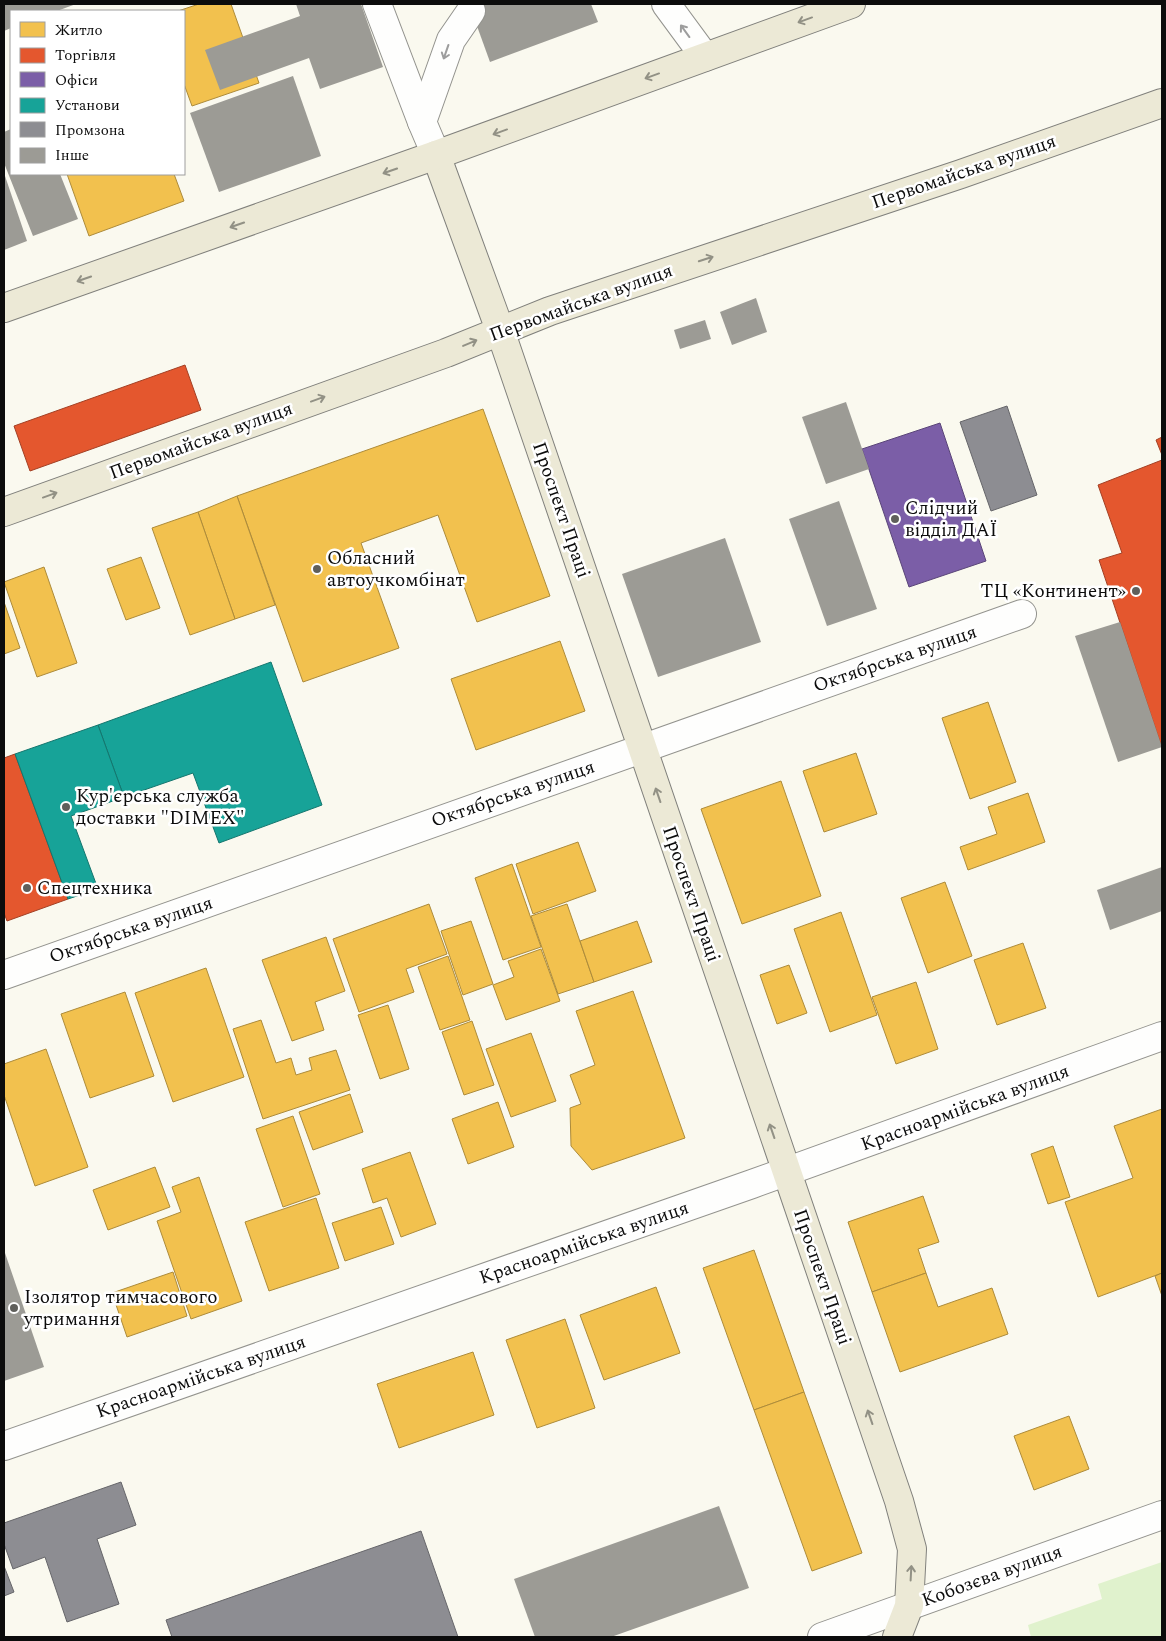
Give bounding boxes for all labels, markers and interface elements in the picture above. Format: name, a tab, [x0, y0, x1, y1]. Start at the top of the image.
legend	[10, 10, 185, 175]
one-way arrow	[798, 16, 813, 25]
text: Житло	[55, 19, 103, 42]
one-way arrow	[680, 24, 691, 38]
text: Торгівля	[55, 44, 116, 67]
one-way arrow	[441, 44, 450, 59]
text: Офіси	[55, 69, 98, 92]
one-way arrow	[645, 72, 661, 81]
text: Установи	[55, 94, 120, 117]
text: Промзона	[55, 119, 126, 142]
street label: Первомайська вулиця	[868, 127, 1060, 217]
one-way arrow	[493, 128, 508, 137]
text: Інше	[55, 144, 89, 167]
one-way arrow	[383, 167, 398, 176]
one-way arrow	[230, 221, 245, 230]
one-way arrow	[697, 254, 713, 263]
street label: Первомайська вулиця	[485, 256, 677, 350]
one-way arrow	[76, 275, 92, 285]
one-way arrow	[462, 337, 477, 347]
street label: Первомайська вулиця	[105, 394, 297, 488]
one-way arrow	[310, 394, 325, 403]
street label: Проспект Праці	[524, 438, 598, 582]
one-way arrow	[41, 490, 57, 499]
place label: Слідчий відділ ДАЇ	[905, 494, 997, 545]
marker: Слідчий відділ ДАЇ	[889, 513, 901, 525]
place label: Обласний автоучкомбінат	[327, 544, 465, 595]
marker: Обласний автоучкомбінат	[311, 563, 323, 575]
place label: ТЦ «Континент»	[981, 577, 1126, 606]
marker: ТЦ «Континент»	[1130, 585, 1142, 597]
street label: Октябрська вулиця	[809, 617, 981, 701]
street label: Октябрська вулиця	[427, 752, 599, 836]
place label: Кур'єрська служба доставки "DIMEX"	[76, 782, 245, 833]
one-way arrow	[652, 787, 662, 803]
marker: Кур'єрська служба доставки "DIMEX"	[60, 801, 72, 813]
street label: Проспект Праці	[654, 822, 728, 966]
place label: Спецтехника	[37, 874, 153, 903]
marker: Спецтехника	[21, 882, 33, 894]
street label: Октябрська вулиця	[45, 888, 217, 972]
street label: Красноармійська вулиця	[857, 1057, 1073, 1159]
one-way arrow	[766, 1124, 776, 1140]
street label: Красноармійська вулиця	[475, 1193, 693, 1293]
street label: Проспект Праці	[785, 1205, 859, 1349]
place label: Ізолятор тимчасового утримання	[23, 1283, 217, 1334]
marker: Ізолятор тимчасового утримання	[8, 1302, 20, 1314]
street label: Красноармійська вулиця	[92, 1327, 310, 1427]
one-way arrow	[865, 1410, 874, 1426]
street label: Кобозєва вулиця	[918, 1537, 1066, 1615]
one-way arrow	[906, 1566, 915, 1582]

